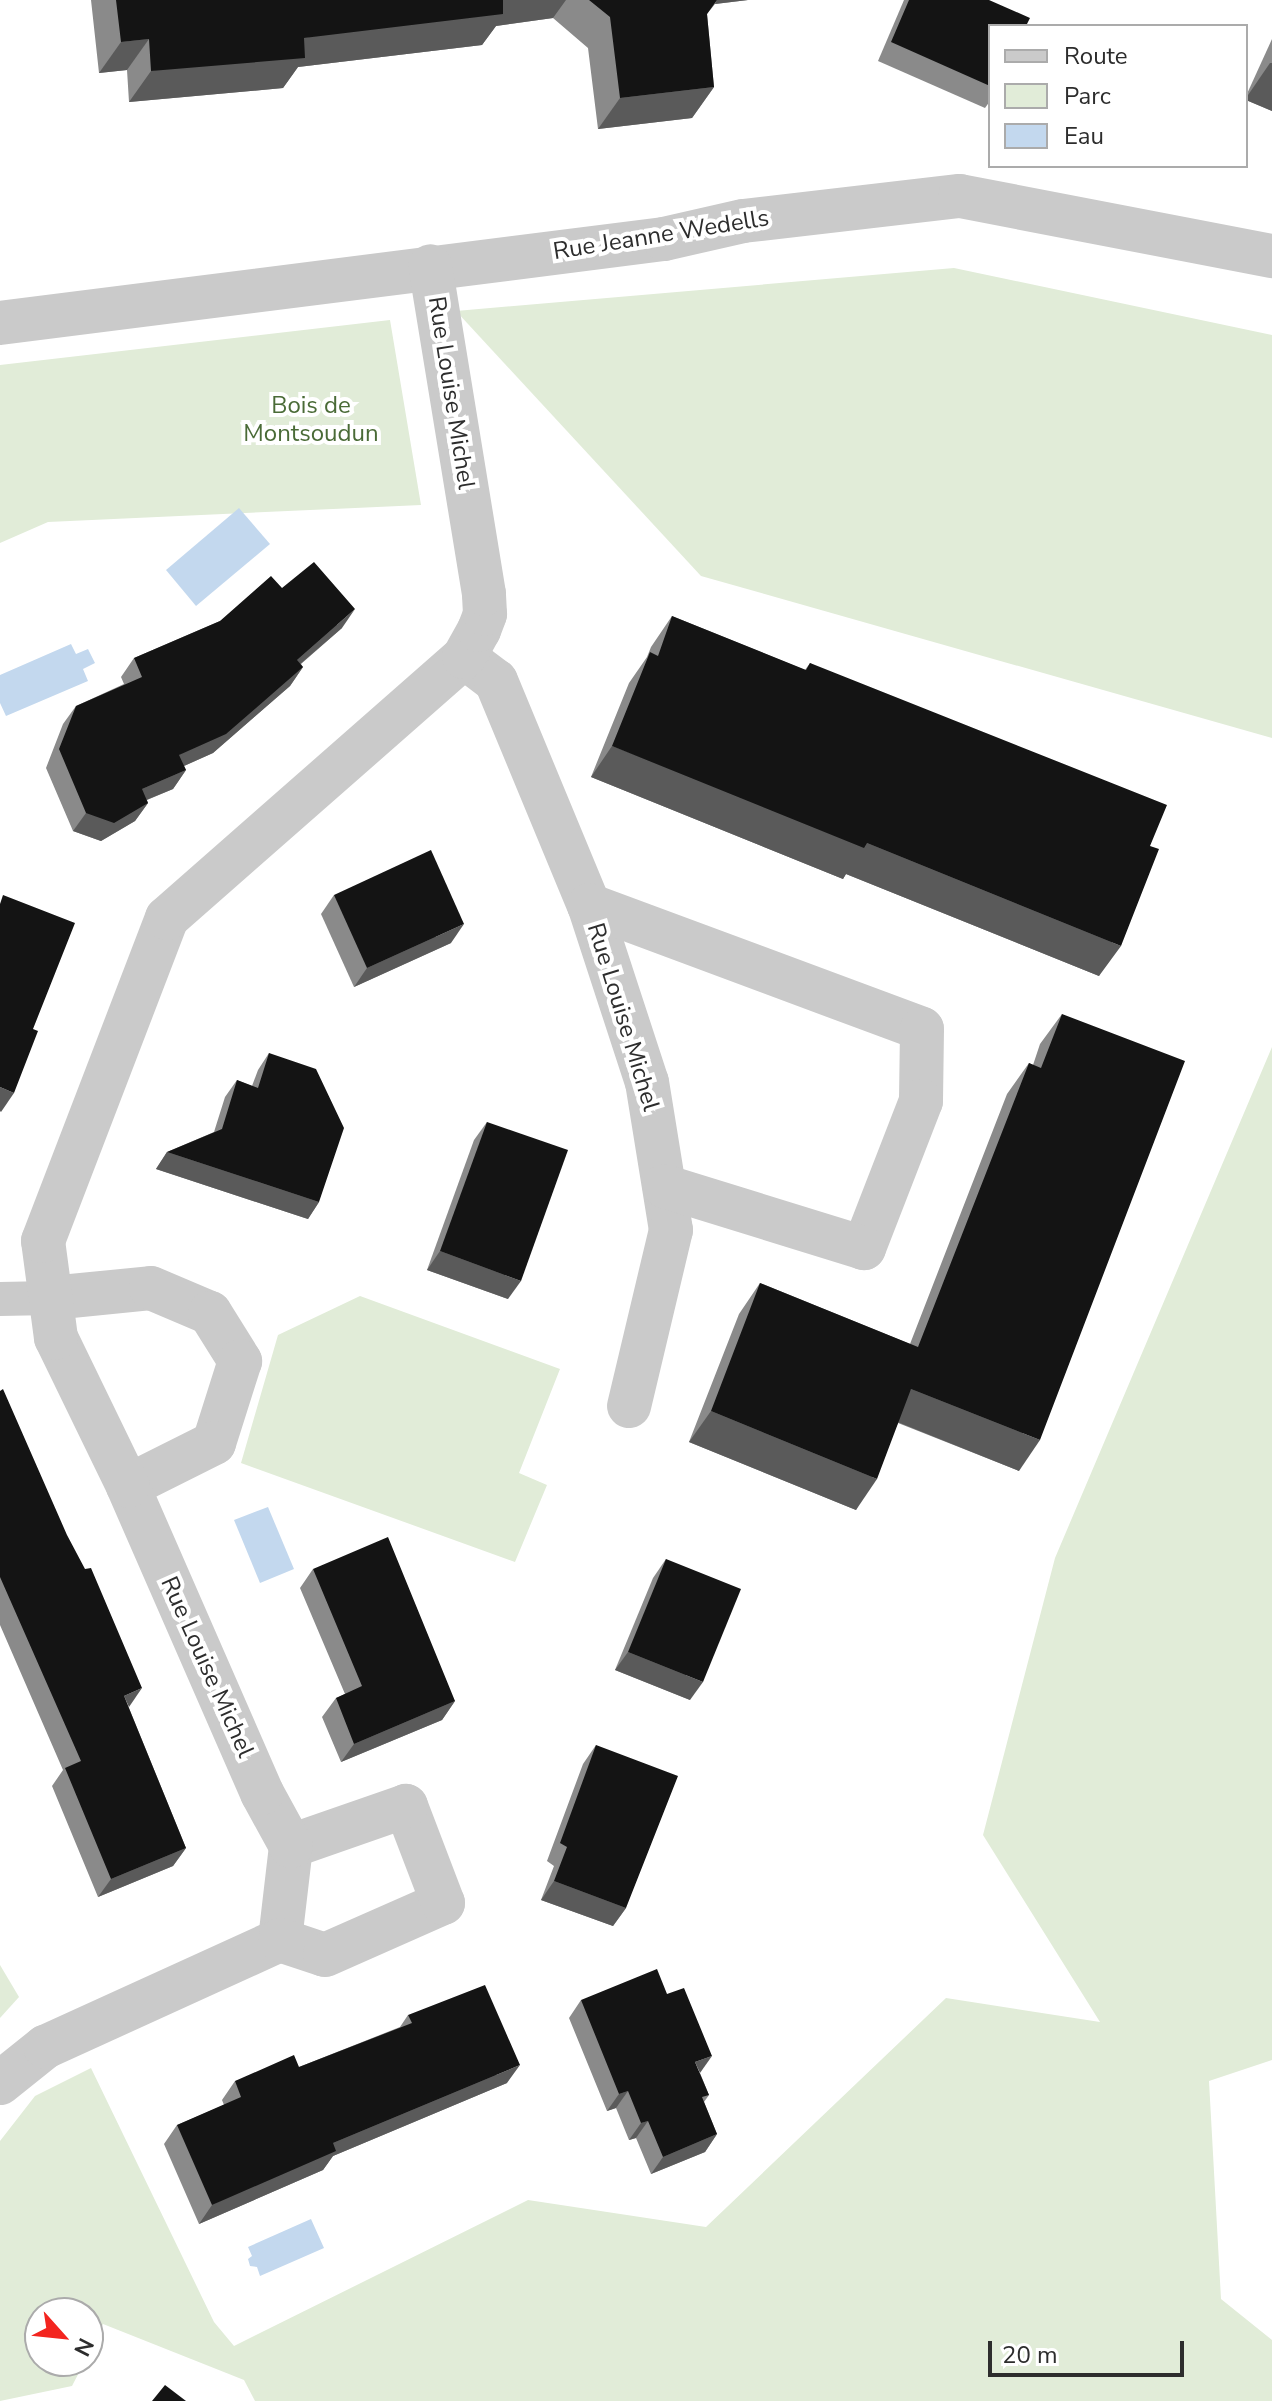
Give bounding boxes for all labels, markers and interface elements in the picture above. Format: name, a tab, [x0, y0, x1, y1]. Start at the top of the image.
legend	[988, 24, 1248, 168]
text: Route	[1064, 40, 1128, 72]
text: Parc	[1064, 80, 1111, 112]
text: Eau	[1064, 120, 1104, 152]
street label: Rue Jeanne Wedells	[551, 204, 771, 266]
street label: Rue Louise Michel	[422, 294, 480, 492]
park label: Bois de Montsoudun	[243, 392, 379, 448]
street label: Rue Louise Michel	[581, 920, 665, 1114]
street label: Rue Louise Michel	[154, 1572, 260, 1762]
north arrow	[24, 2297, 104, 2377]
scale bar	[992, 2325, 1188, 2375]
text: N	[66, 2333, 101, 2361]
text: 20 m	[1002, 2339, 1058, 2371]

